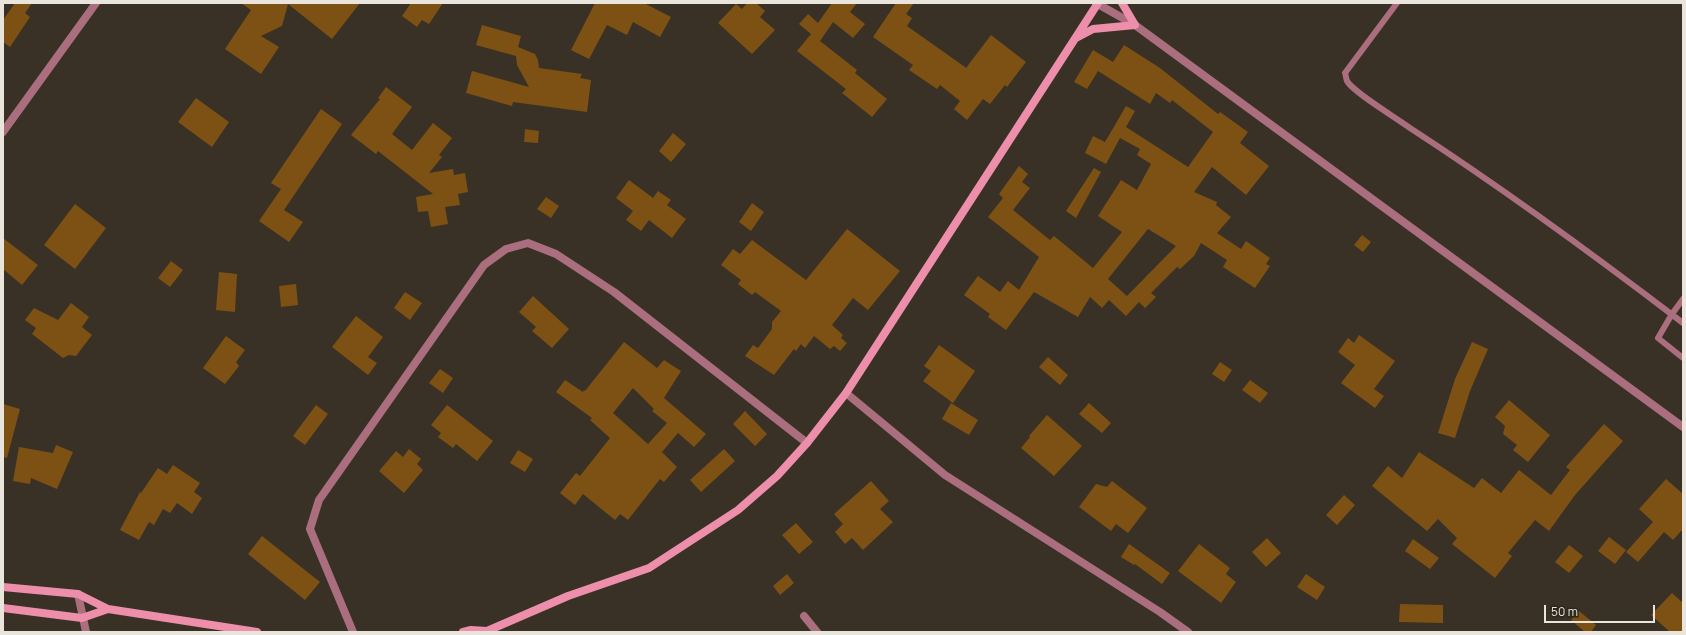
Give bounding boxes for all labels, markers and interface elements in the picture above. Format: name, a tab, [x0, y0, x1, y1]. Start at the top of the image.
scale bar	[1546, 597, 1657, 623]
text: 50 m	[1551, 603, 1578, 620]

